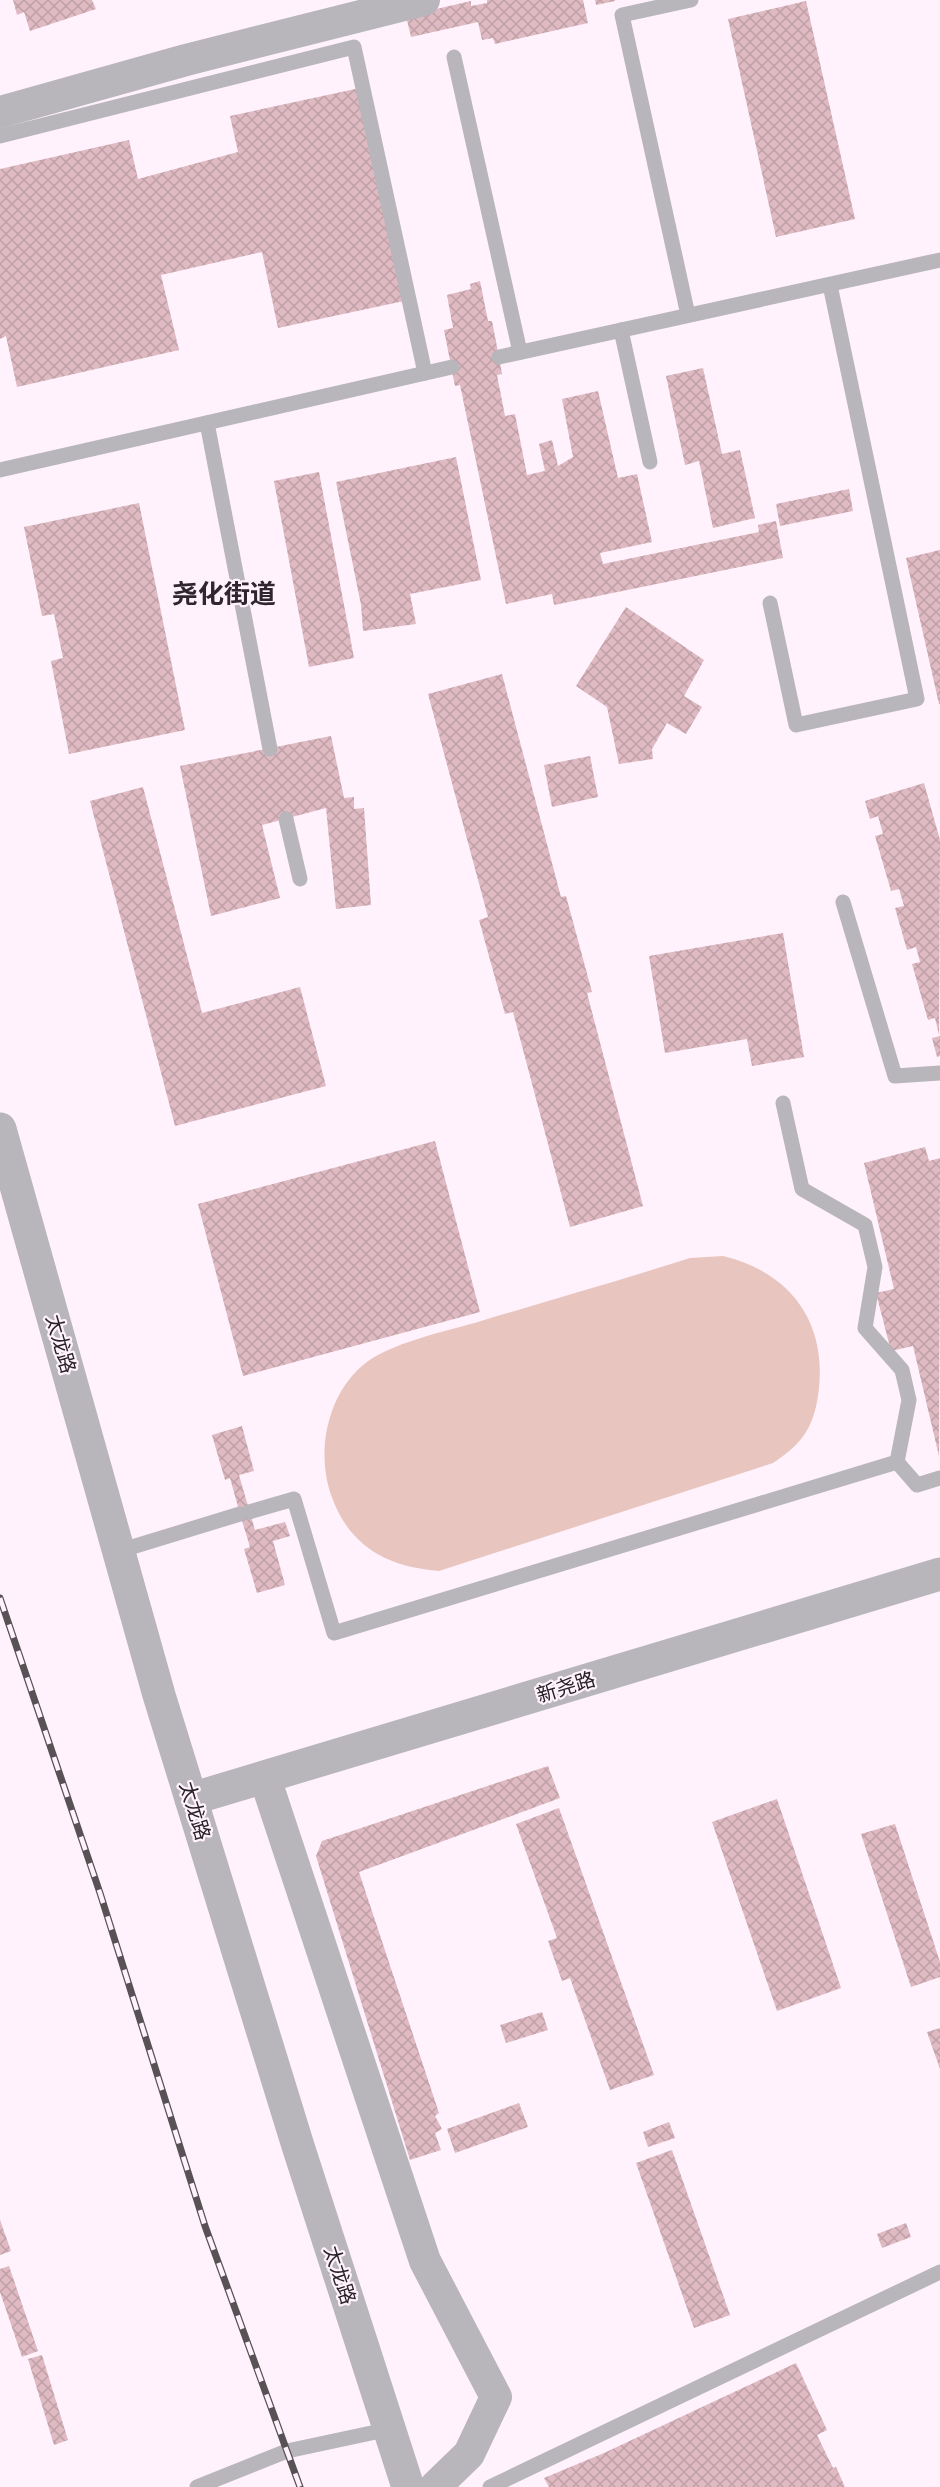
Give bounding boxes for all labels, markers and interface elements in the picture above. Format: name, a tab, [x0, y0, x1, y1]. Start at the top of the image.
district label: 尧化街道	[172, 579, 276, 610]
street label: 太龙路	[41, 1312, 81, 1376]
street label: 新尧路	[534, 1667, 598, 1707]
street label: 太龙路	[175, 1779, 215, 1843]
street label: 太龙路	[319, 2243, 361, 2307]

